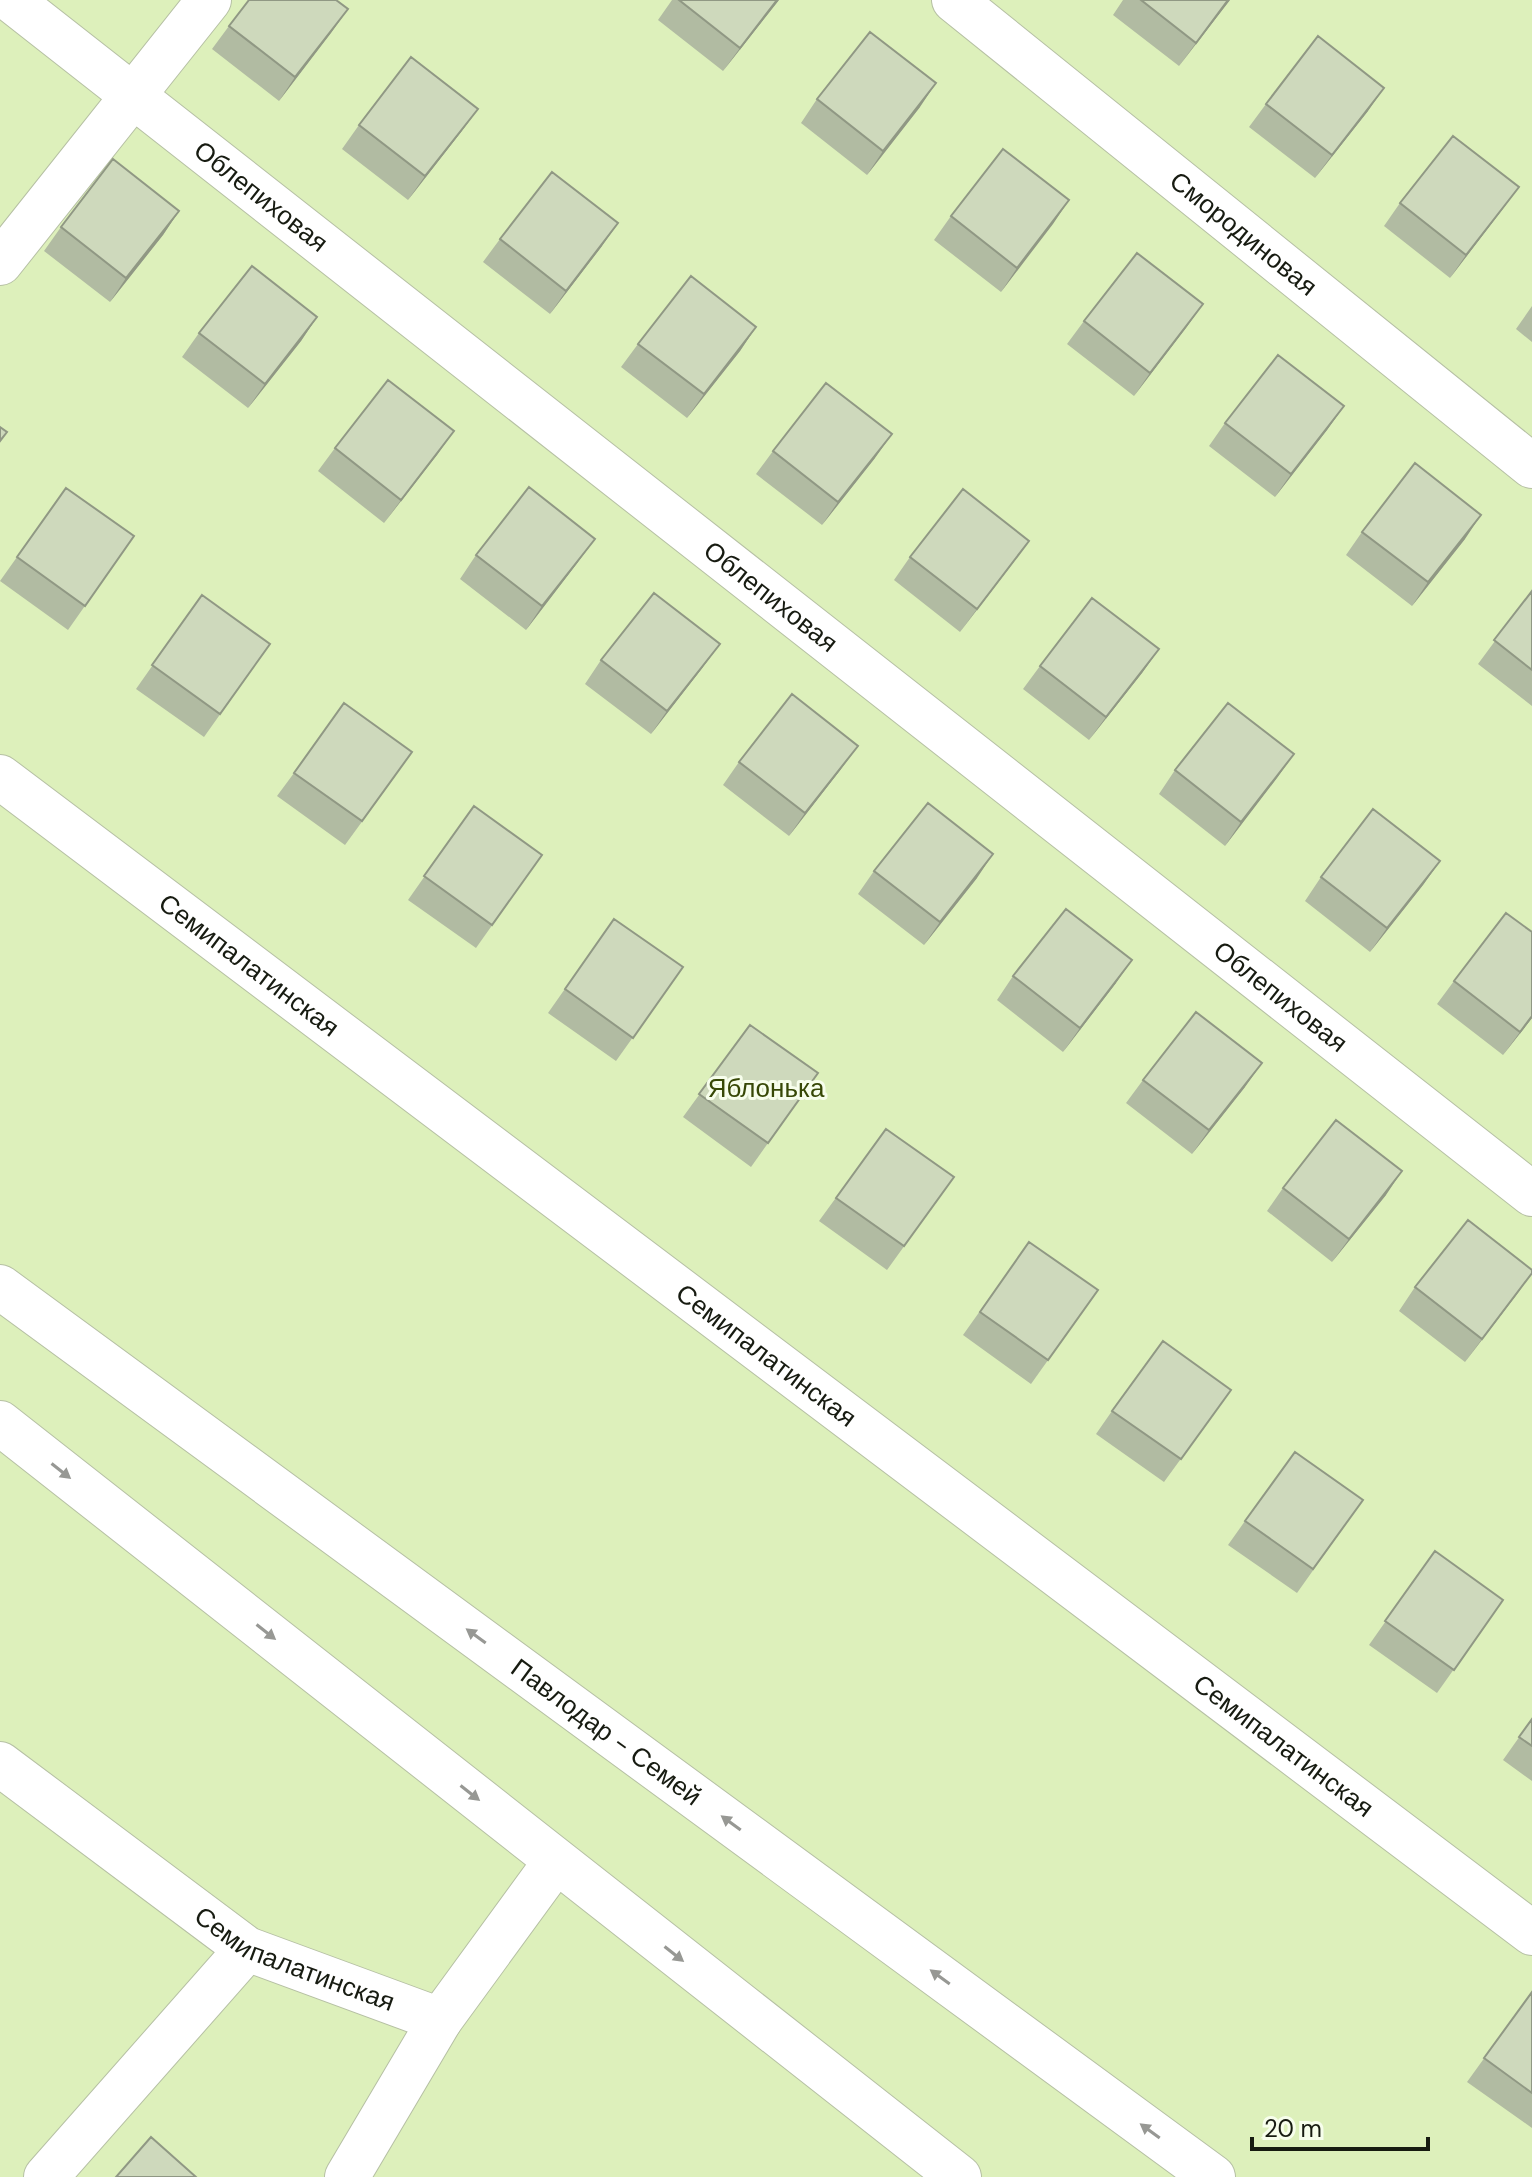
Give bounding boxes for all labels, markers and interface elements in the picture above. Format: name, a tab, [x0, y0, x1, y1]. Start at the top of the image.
street label: Облепиховая	[187, 133, 335, 260]
street label: Смородиновая	[1163, 164, 1324, 303]
street label: Облепиховая	[697, 533, 845, 660]
street label: Семипалатинская	[152, 886, 346, 1044]
street label: Облепиховая	[1207, 933, 1355, 1060]
park label: Яблонька	[708, 1071, 825, 1105]
street label: Семипалатинская	[669, 1276, 863, 1434]
one-way arrow	[51, 1463, 71, 1479]
one-way arrow	[256, 1624, 276, 1640]
one-way arrow	[466, 1629, 486, 1645]
street label: Павлодар - Семей	[504, 1651, 708, 1813]
street label: Семипалатинская	[1186, 1666, 1381, 1825]
one-way arrow	[460, 1784, 480, 1801]
one-way arrow	[720, 1816, 741, 1832]
street label: Семипалатинская	[188, 1899, 399, 2019]
one-way arrow	[664, 1945, 684, 1961]
one-way arrow	[930, 1970, 951, 1985]
scale bar	[1252, 2101, 1428, 2151]
text: 20 m	[1264, 2113, 1322, 2144]
one-way arrow	[1139, 2123, 1161, 2139]

